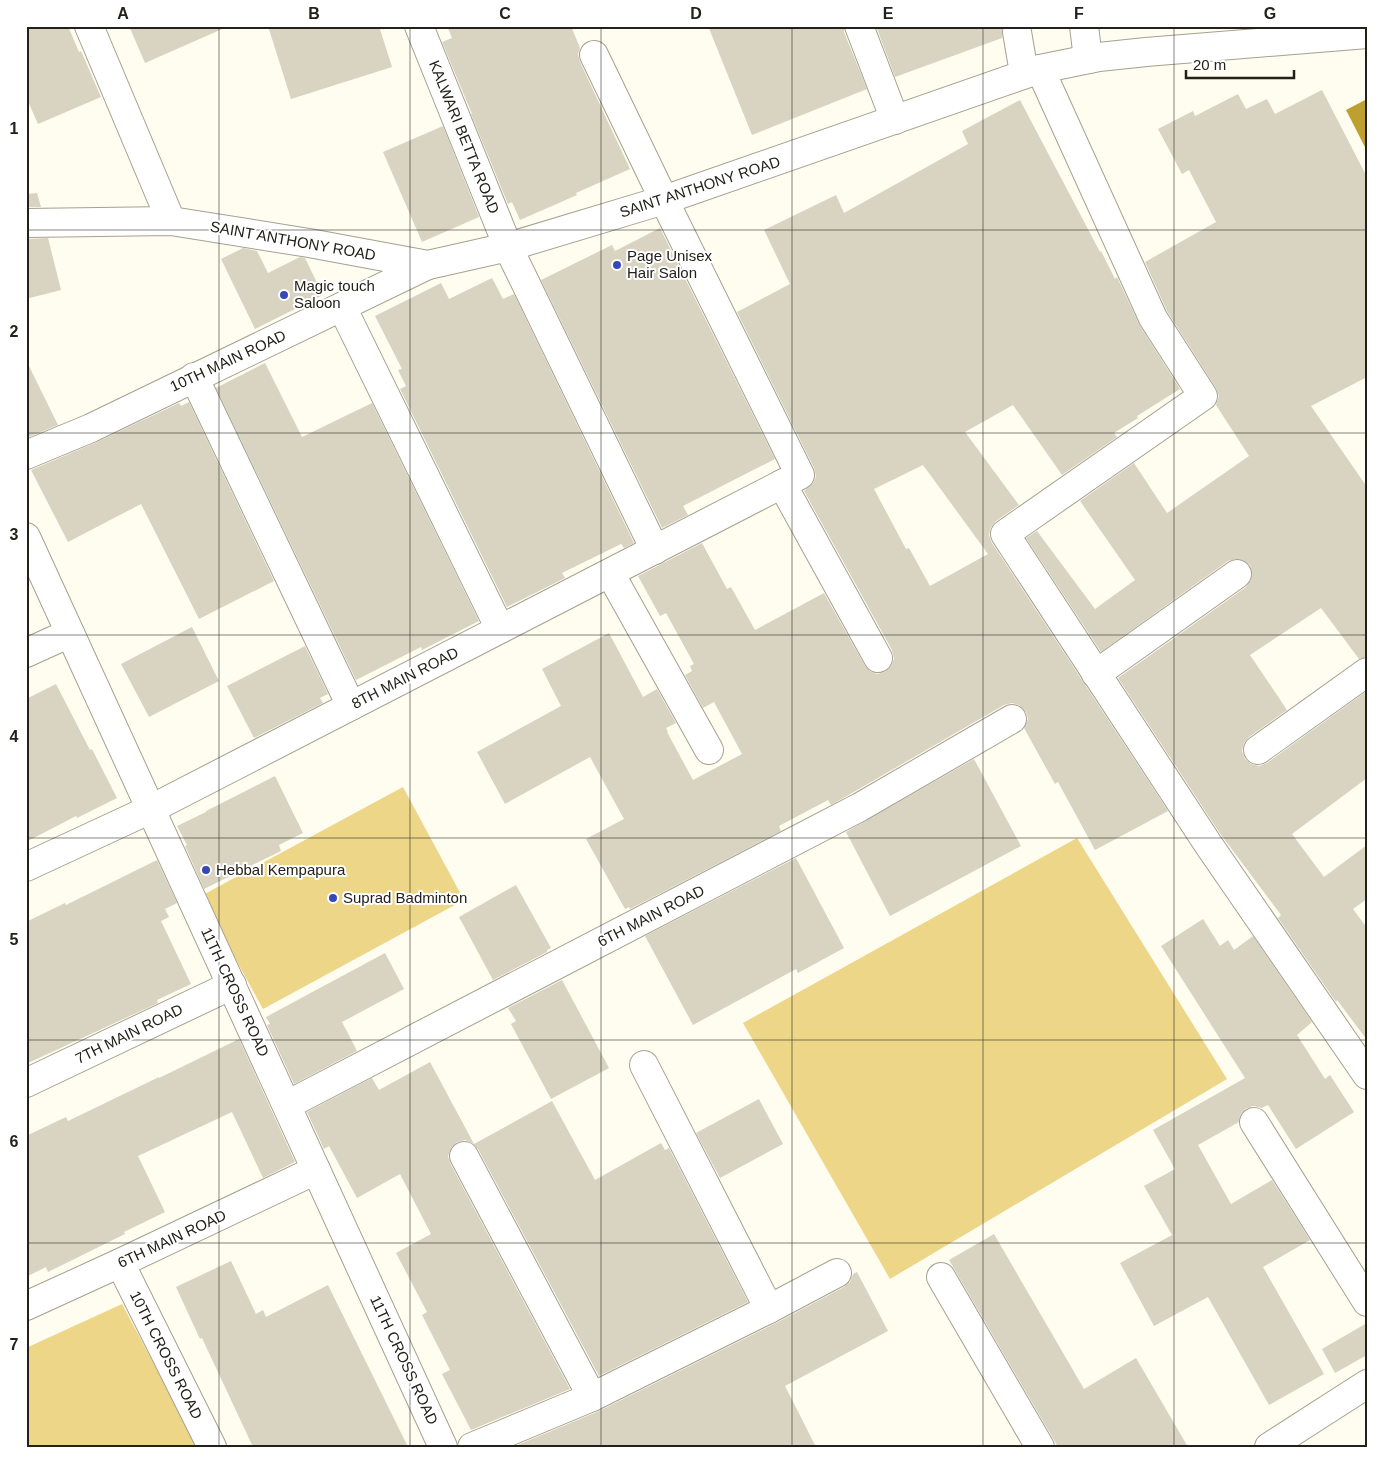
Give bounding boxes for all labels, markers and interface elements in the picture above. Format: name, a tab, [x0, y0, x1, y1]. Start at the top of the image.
text: A	[117, 5, 129, 22]
text: B	[308, 5, 320, 22]
text: C	[499, 5, 511, 22]
text: D	[690, 5, 702, 22]
text: E	[883, 5, 894, 22]
text: F	[1074, 5, 1084, 22]
text: G	[1264, 5, 1276, 22]
scale bar	[1186, 48, 1293, 80]
text: 20 m	[1193, 56, 1226, 73]
street label: KALWARI BETTA ROAD	[426, 58, 503, 216]
text: 1	[10, 120, 19, 137]
street label: SAINT ANTHONY ROAD	[617, 152, 782, 221]
street label: SAINT ANTHONY ROAD	[209, 218, 377, 263]
place label: Page Unisex Hair Salon	[627, 247, 713, 281]
marker: Page Unisex Hair Salon	[611, 259, 623, 271]
place label: Magic touch Saloon	[294, 277, 375, 311]
marker: Magic touch Saloon	[278, 289, 290, 301]
text: 2	[10, 323, 19, 340]
street label: 10TH MAIN ROAD	[167, 326, 289, 395]
text: 3	[10, 526, 19, 543]
street label: 8TH MAIN ROAD	[349, 643, 461, 712]
text: 4	[10, 728, 19, 745]
place label: Hebbal Kempapura	[216, 861, 346, 878]
marker: Hebbal Kempapura	[200, 864, 212, 876]
street label: 6TH MAIN ROAD	[595, 881, 707, 950]
place label: Suprad Badminton	[343, 889, 467, 906]
marker: Suprad Badminton	[327, 892, 339, 904]
street label: 11TH CROSS ROAD	[198, 924, 273, 1059]
text: 5	[10, 931, 19, 948]
street label: 7TH MAIN ROAD	[72, 1000, 185, 1067]
text: 6	[10, 1133, 19, 1150]
street label: 6TH MAIN ROAD	[115, 1206, 229, 1271]
street label: 10TH CROSS ROAD	[127, 1288, 206, 1422]
street label: 11TH CROSS ROAD	[367, 1292, 442, 1427]
text: 7	[10, 1336, 19, 1353]

